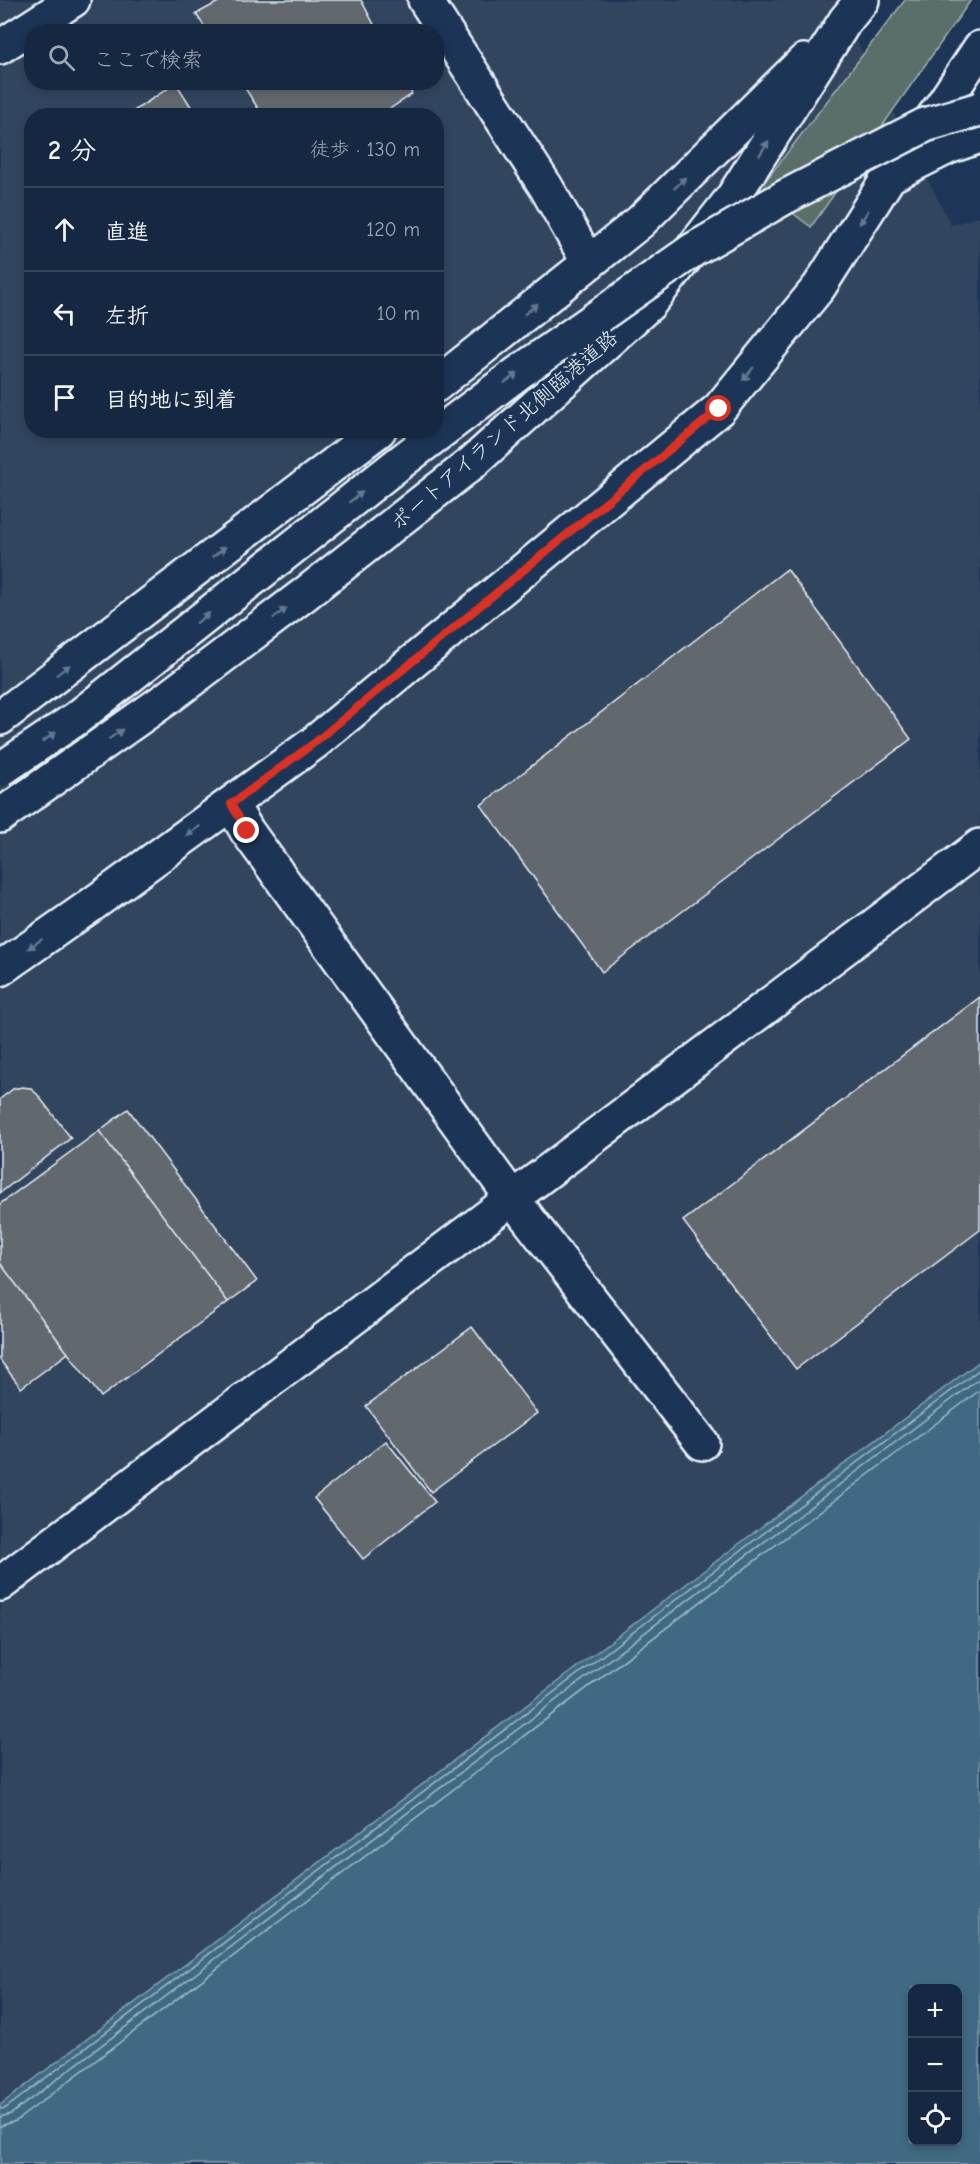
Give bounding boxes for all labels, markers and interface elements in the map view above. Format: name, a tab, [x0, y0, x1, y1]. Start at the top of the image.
search box	[24, 24, 444, 90]
icon: search	[45, 41, 78, 74]
text: ここで検索	[93, 47, 203, 73]
text: 2 分	[48, 136, 96, 166]
text: 徒歩 · 130 m	[310, 138, 420, 161]
one-way arrow	[758, 140, 770, 156]
one-way arrow	[673, 176, 687, 190]
one-way arrow	[858, 209, 869, 225]
icon: ahead	[48, 213, 81, 246]
text: 120 m	[366, 218, 420, 241]
text: 直進	[105, 219, 149, 245]
icon: left	[48, 297, 81, 330]
text: 10 m	[377, 302, 420, 325]
text: 左折	[105, 303, 149, 329]
one-way arrow	[524, 303, 539, 315]
street label: ポートアイランド北側臨港道路	[386, 325, 622, 535]
one-way arrow	[742, 366, 755, 381]
one-way arrow	[503, 373, 518, 385]
icon: arrive	[48, 381, 81, 414]
text: 目的地に到着	[105, 387, 237, 413]
route start	[705, 395, 731, 421]
one-way arrow	[348, 491, 364, 504]
one-way arrow	[211, 547, 226, 559]
one-way arrow	[272, 608, 287, 620]
one-way arrow	[195, 612, 211, 625]
one-way arrow	[56, 665, 71, 677]
one-way arrow	[108, 728, 124, 740]
one-way arrow	[40, 731, 56, 743]
route end	[233, 817, 259, 843]
one-way arrow	[186, 825, 202, 837]
one-way arrow	[27, 938, 43, 950]
map controls	[908, 1984, 962, 2146]
button: +	[908, 1984, 962, 2038]
button: −	[908, 2038, 962, 2092]
button: locate	[908, 2092, 962, 2146]

